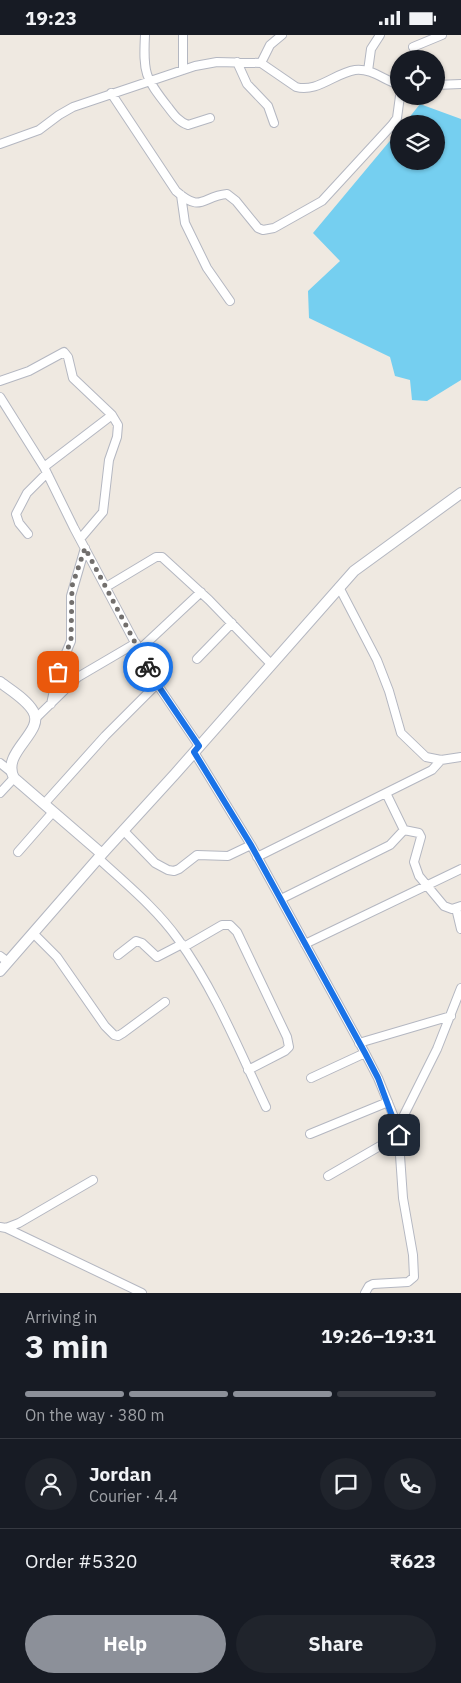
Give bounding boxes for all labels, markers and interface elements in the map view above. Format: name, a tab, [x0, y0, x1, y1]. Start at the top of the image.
text: 19:23	[25, 6, 77, 30]
map controls	[390, 50, 445, 170]
button: locate	[390, 50, 445, 105]
button: layers	[390, 115, 445, 170]
courier	[123, 642, 173, 692]
pin	[37, 651, 79, 693]
icon: bike	[134, 653, 162, 681]
icon: bag	[44, 658, 72, 686]
pin	[378, 1114, 420, 1156]
icon: home	[385, 1121, 413, 1149]
text: Arriving in	[25, 1307, 97, 1327]
text: 19:26–19:31	[321, 1324, 436, 1348]
text: 3 min	[25, 1325, 109, 1367]
text: On the way · 380 m	[25, 1405, 164, 1425]
button: person	[25, 1458, 77, 1510]
button: chat	[320, 1458, 372, 1510]
button: phone	[384, 1458, 436, 1510]
text: Jordan	[89, 1462, 152, 1486]
text: Courier · 4.4	[89, 1486, 178, 1506]
text: Order #5320	[25, 1549, 137, 1573]
text: ₹623	[390, 1549, 436, 1573]
button: Help	[25, 1615, 226, 1673]
button: Share	[236, 1615, 436, 1673]

